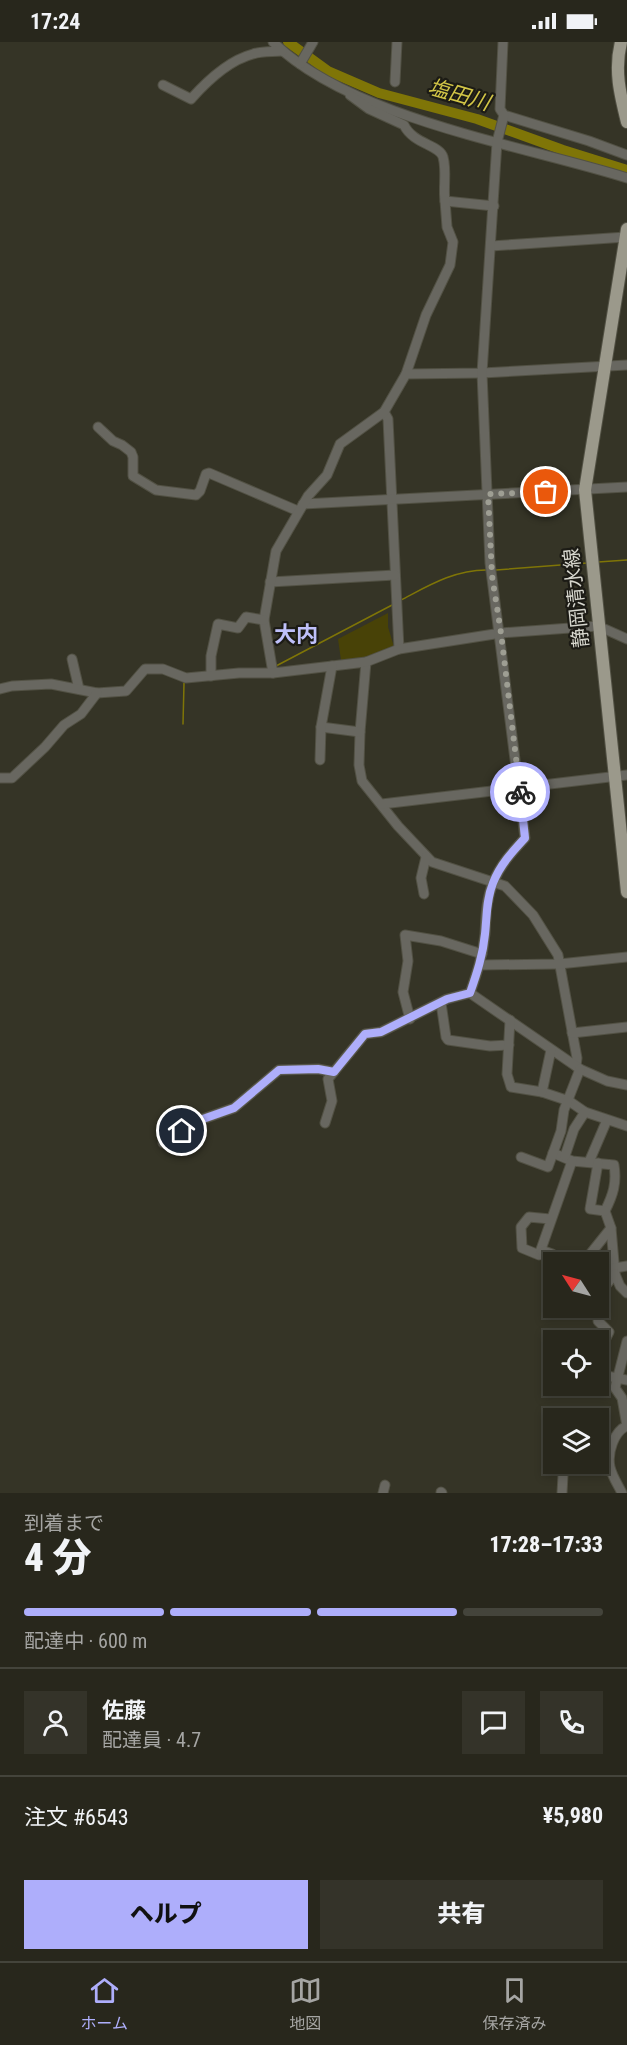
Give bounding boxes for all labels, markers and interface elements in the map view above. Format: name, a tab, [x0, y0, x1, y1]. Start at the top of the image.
text: 17:24	[30, 9, 81, 34]
water label: 塩田川	[425, 75, 495, 116]
pin	[520, 466, 571, 517]
icon: bag	[529, 475, 562, 508]
street label: 静岡清水線	[559, 547, 593, 649]
district label: 大内	[274, 622, 318, 647]
courier	[490, 762, 550, 822]
icon: bike	[504, 776, 537, 809]
pin	[156, 1105, 207, 1156]
icon: home	[165, 1114, 198, 1147]
north arrow	[543, 1252, 609, 1318]
map controls	[543, 1252, 609, 1474]
button: locate	[543, 1330, 609, 1396]
button: layers	[543, 1408, 609, 1474]
text: 到着まで	[24, 1511, 104, 1535]
text: 17:28–17:33	[489, 1532, 603, 1557]
text: 4 分	[24, 1535, 92, 1581]
text: 配達中 · 600 m	[24, 1629, 147, 1653]
button: person	[24, 1691, 87, 1754]
button: chat	[462, 1691, 525, 1754]
button: phone	[540, 1691, 603, 1754]
text: 佐藤	[102, 1698, 146, 1723]
text: 配達員 · 4.7	[102, 1728, 201, 1752]
text: ¥5,980	[543, 1803, 603, 1828]
text: 注文 #6543	[24, 1805, 129, 1830]
button: ヘルプ	[24, 1880, 308, 1949]
button: 共有	[320, 1880, 603, 1949]
tab: ホーム	[80, 1974, 128, 2034]
tab: 地図	[289, 1974, 322, 2034]
tab: 保存済み	[483, 1974, 547, 2034]

